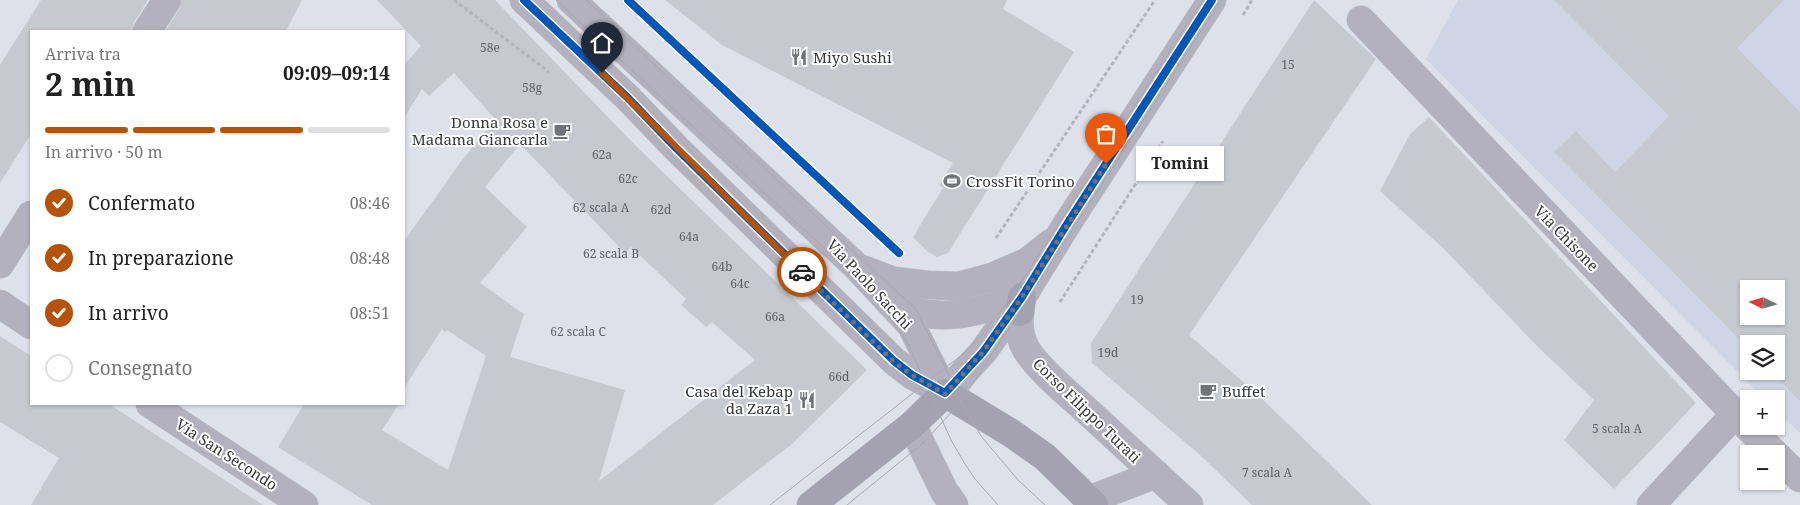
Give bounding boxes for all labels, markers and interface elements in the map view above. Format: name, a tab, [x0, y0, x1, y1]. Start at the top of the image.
pin	[581, 22, 623, 73]
icon: home	[588, 29, 616, 57]
house number: 58e	[480, 39, 500, 56]
text: Arriva tra	[45, 43, 121, 65]
restaurant icon: Miyo Sushi	[789, 47, 809, 67]
place label: Miyo Sushi	[813, 47, 892, 67]
house number: 15	[1281, 56, 1295, 73]
text: 09:09–09:14	[283, 60, 390, 86]
text: 2 min	[45, 62, 136, 105]
house number: 58g	[522, 79, 542, 96]
place label: Donna Rosa e Madama Giancarla	[412, 112, 548, 149]
pin	[1085, 113, 1127, 164]
icon: bag	[1092, 120, 1120, 148]
cafe icon: Donna Rosa e Madama Giancarla	[552, 121, 572, 141]
text: In arrivo · 50 m	[45, 141, 163, 163]
house number: 62a	[592, 146, 612, 163]
callout: Tomini	[1136, 146, 1224, 182]
text: Tomini	[1151, 152, 1209, 174]
house number: 62c	[618, 170, 638, 187]
sports icon: CrossFit Torino	[942, 171, 962, 191]
place label: CrossFit Torino	[966, 171, 1075, 191]
icon: check	[45, 189, 73, 217]
text: Confermato	[88, 190, 195, 216]
text: 08:46	[350, 192, 390, 214]
house number: 62 scala A	[573, 199, 630, 216]
house number: 62d	[651, 201, 672, 218]
street label: Via Chisone	[1531, 201, 1603, 275]
house number: 64a	[679, 228, 699, 245]
street label: Via Paolo Sacchi	[823, 235, 917, 334]
icon: check	[45, 244, 73, 272]
text: In preparazione	[88, 245, 234, 271]
house number: 62 scala B	[583, 245, 639, 262]
text: 08:48	[350, 247, 390, 269]
courier	[777, 247, 827, 297]
house number: 64b	[712, 258, 732, 275]
icon: car	[788, 258, 816, 286]
house number: 64c	[730, 275, 750, 292]
north arrow	[1740, 280, 1785, 325]
map controls	[1740, 280, 1785, 490]
house number: 19	[1130, 291, 1144, 308]
icon: check	[45, 299, 73, 327]
text: In arrivo	[88, 300, 169, 326]
text: 08:51	[350, 302, 390, 324]
house number: 66a	[765, 308, 785, 325]
house number: 62 scala C	[550, 323, 606, 340]
button: layers	[1740, 335, 1785, 380]
house number: 19d	[1098, 344, 1119, 361]
street label: Corso Filippo Turati	[1029, 353, 1145, 467]
text: Consegnato	[88, 355, 192, 381]
house number: 66d	[829, 368, 850, 385]
place label: Casa del Kebap da Zaza 1	[685, 381, 793, 418]
cafe icon: Buffet	[1198, 381, 1218, 401]
place label: Buffet	[1222, 381, 1265, 401]
restaurant icon: Casa del Kebap da Zaza 1	[797, 390, 817, 410]
button: +	[1740, 390, 1785, 435]
street label: Via San Secondo	[172, 414, 282, 494]
house number: 5 scala A	[1592, 420, 1643, 437]
button: −	[1740, 445, 1785, 490]
house number: 7 scala A	[1242, 464, 1293, 481]

